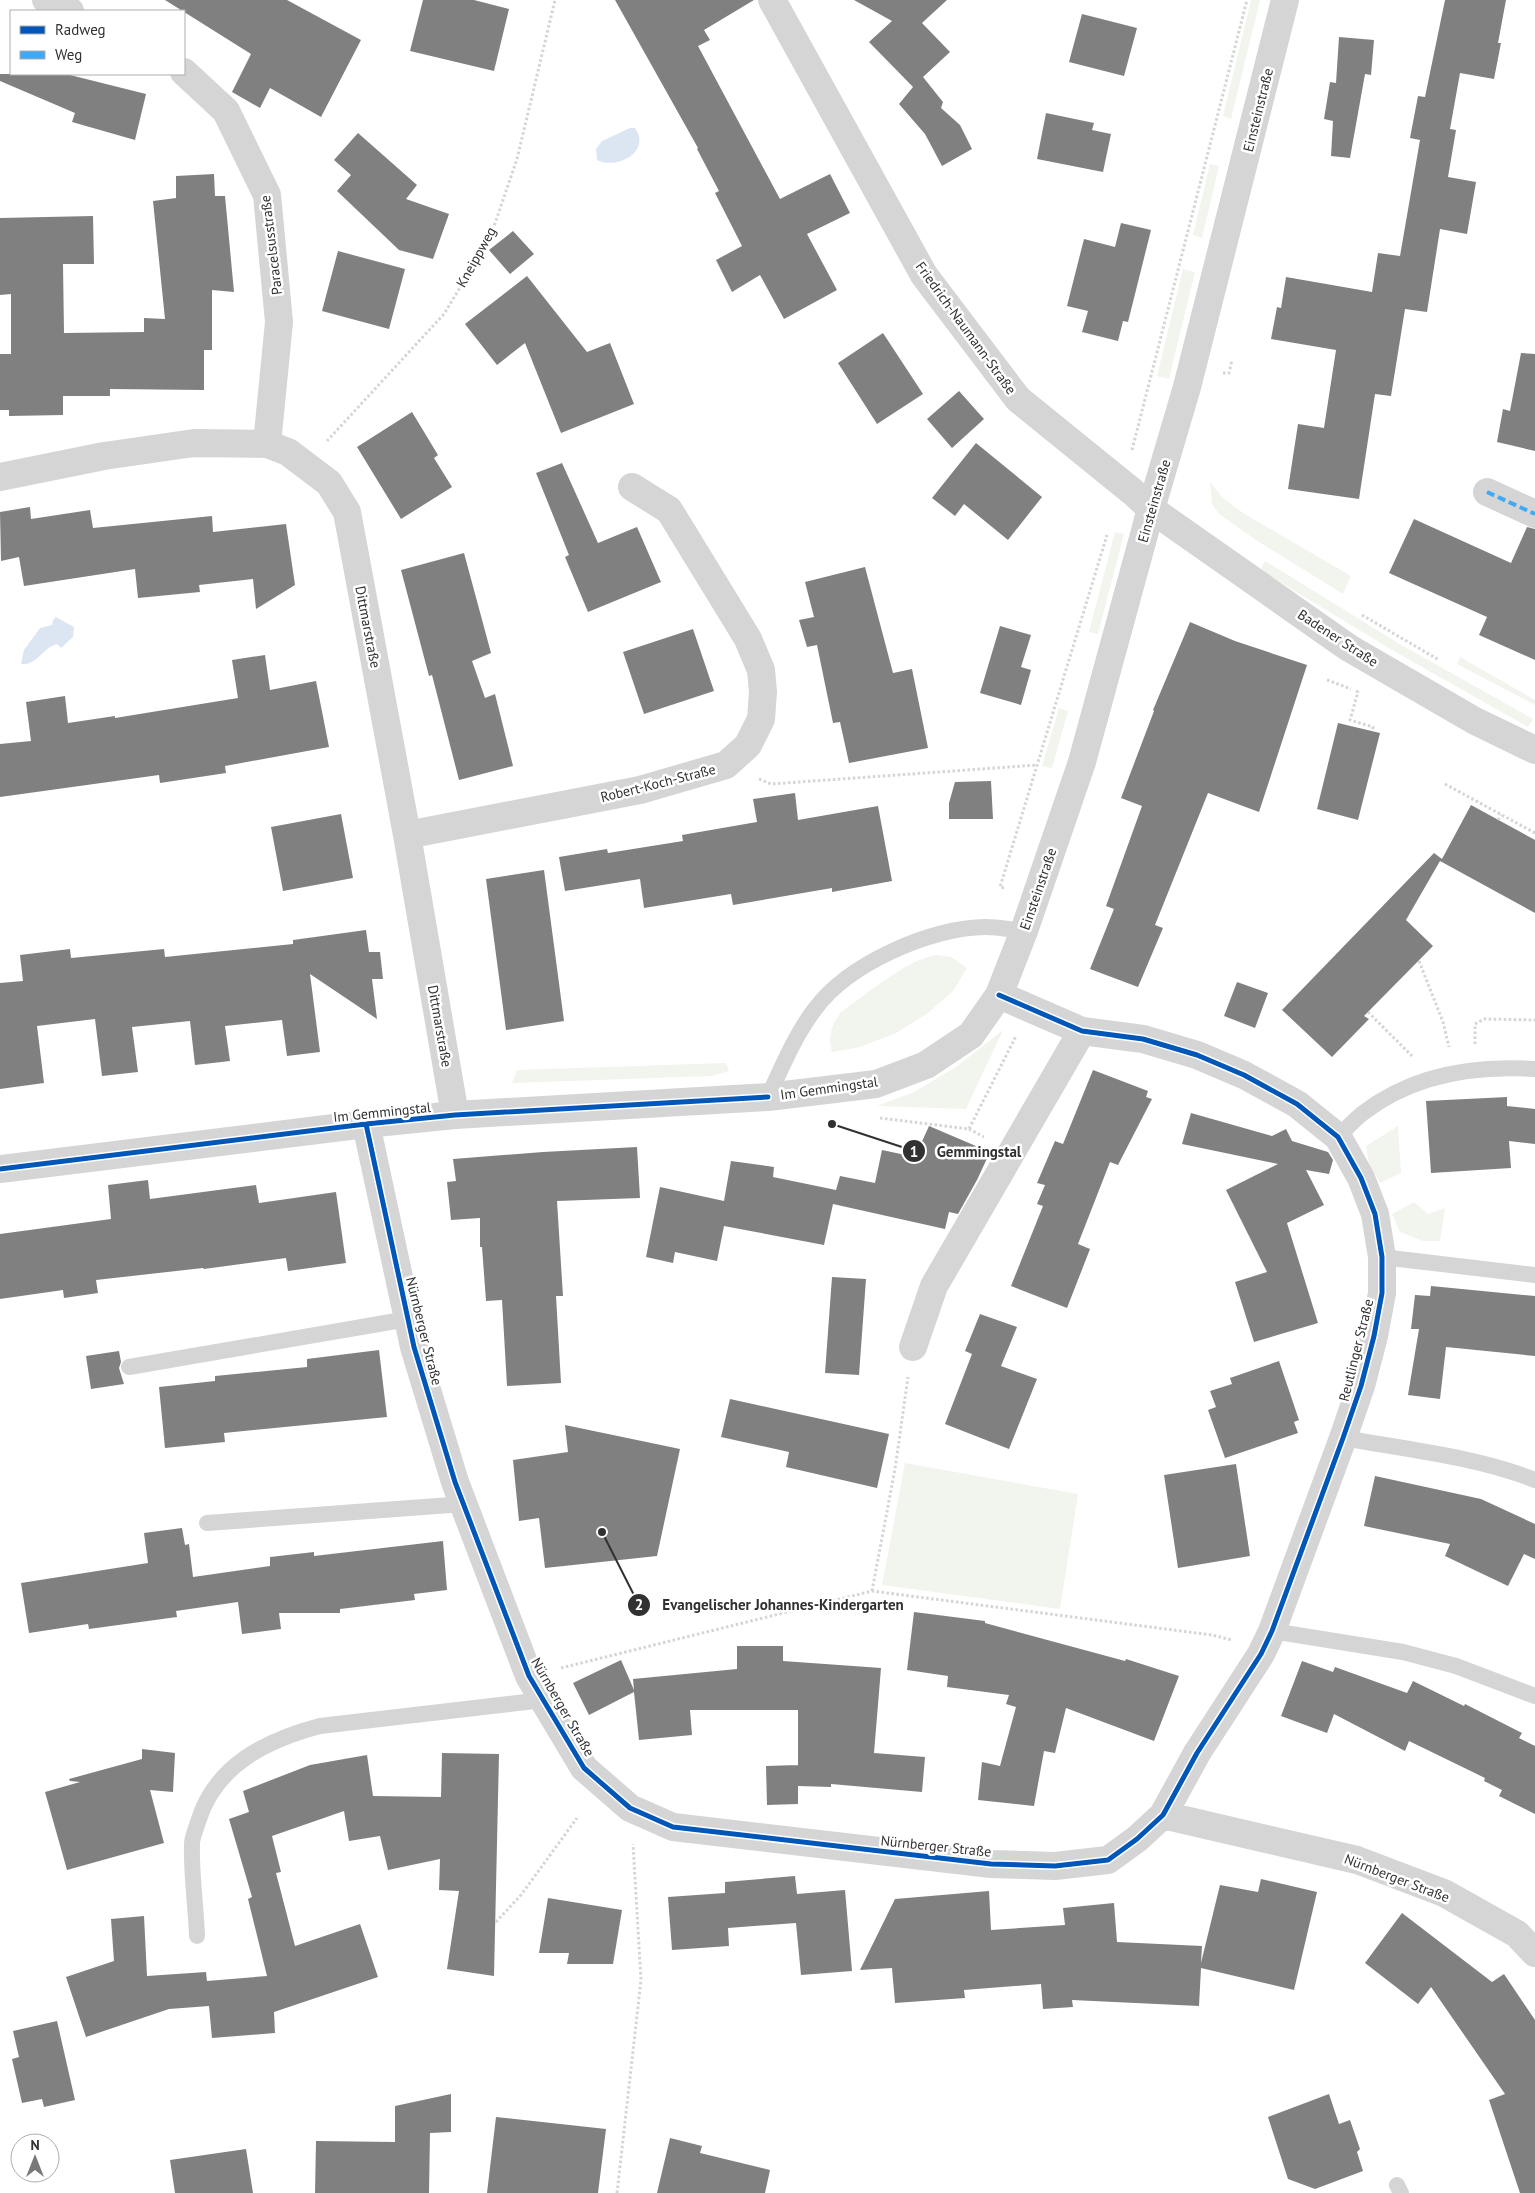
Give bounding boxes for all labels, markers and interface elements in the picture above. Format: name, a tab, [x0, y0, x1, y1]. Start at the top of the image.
legend	[10, 10, 185, 75]
text: Radweg	[55, 20, 106, 39]
text: Weg	[55, 45, 82, 64]
street label: Einsteinstraße	[1239, 66, 1277, 154]
street label: Paracelsusstraße	[256, 194, 286, 296]
street label: Kneippweg	[452, 224, 500, 290]
street label: Friedrich-Naumann-Straße	[912, 258, 1020, 398]
street label: Einsteinstraße	[1134, 457, 1174, 545]
street label: Dittmarstraße	[351, 584, 385, 670]
street label: Badener Straße	[1294, 605, 1382, 671]
street label: Robert-Koch-Straße	[599, 760, 717, 806]
street label: Einsteinstraße	[1016, 846, 1060, 932]
street label: Dittmarstraße	[424, 983, 456, 1069]
street label: Im Gemmingstal	[779, 1072, 879, 1104]
street label: Im Gemmingstal	[332, 1098, 432, 1126]
callout: Gemmingstal	[902, 1136, 1031, 1166]
text: 1	[910, 1142, 918, 1161]
text: Gemmingstal	[937, 1142, 1022, 1161]
street label: Nürnberger Straße	[402, 1275, 446, 1387]
street label: Reutlinger Straße	[1335, 1297, 1377, 1403]
callout: Evangelischer Johannes-Kindergarten	[627, 1590, 913, 1620]
text: 2	[635, 1595, 643, 1614]
text: Evangelischer Johannes-Kindergarten	[662, 1595, 904, 1614]
street label: Nürnberger Straße	[527, 1654, 599, 1760]
street label: Nürnberger Straße	[880, 1831, 992, 1861]
street label: Nürnberger Straße	[1342, 1850, 1452, 1906]
north arrow	[10, 2133, 60, 2183]
text: N	[30, 2136, 40, 2154]

